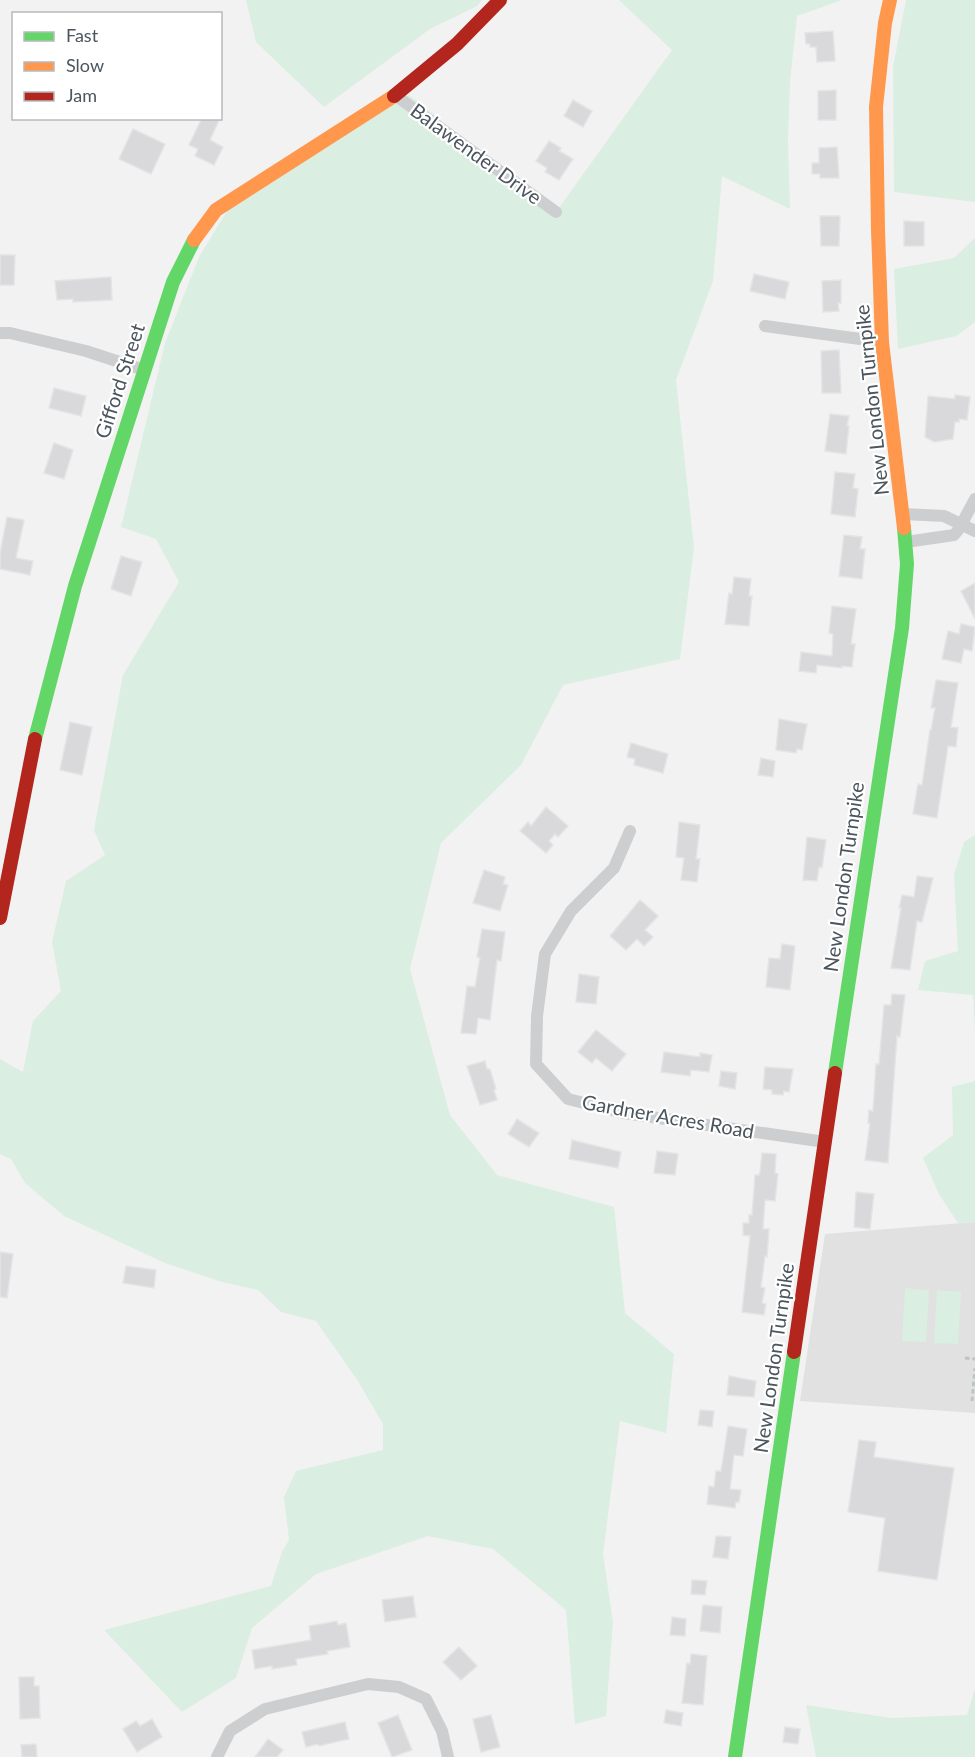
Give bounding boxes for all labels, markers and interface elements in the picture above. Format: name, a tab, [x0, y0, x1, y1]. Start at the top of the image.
legend	[12, 12, 222, 120]
text: Fast	[66, 24, 99, 46]
text: Slow	[66, 54, 104, 76]
text: Jam	[66, 84, 97, 106]
street label: Balawender Drive	[406, 98, 547, 209]
street label: New London Turnpike	[849, 304, 893, 497]
street label: Gifford Street	[89, 320, 149, 441]
street label: New London Turnpike	[818, 780, 868, 973]
street label: Gardner Acres Road	[580, 1089, 756, 1143]
street label: New London Turnpike	[748, 1261, 798, 1454]

